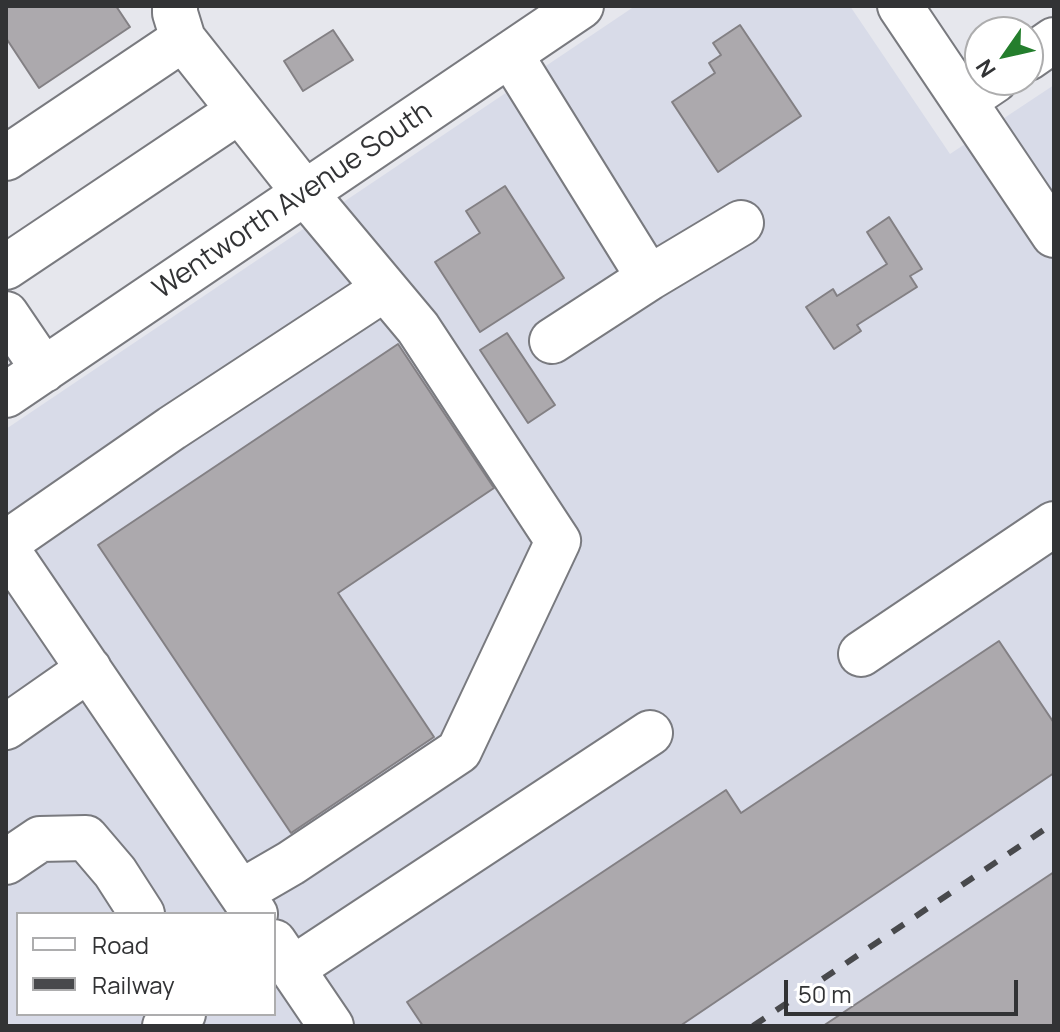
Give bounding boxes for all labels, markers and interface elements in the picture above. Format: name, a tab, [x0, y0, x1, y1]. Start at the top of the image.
north arrow	[964, 16, 1044, 96]
text: N	[969, 53, 1003, 83]
street label: Wentworth Avenue South	[147, 95, 439, 307]
legend	[16, 912, 276, 1016]
text: Road	[92, 928, 149, 961]
scale bar	[788, 964, 1022, 1014]
text: Railway	[92, 968, 175, 1001]
text: 50 m	[798, 977, 852, 1010]

